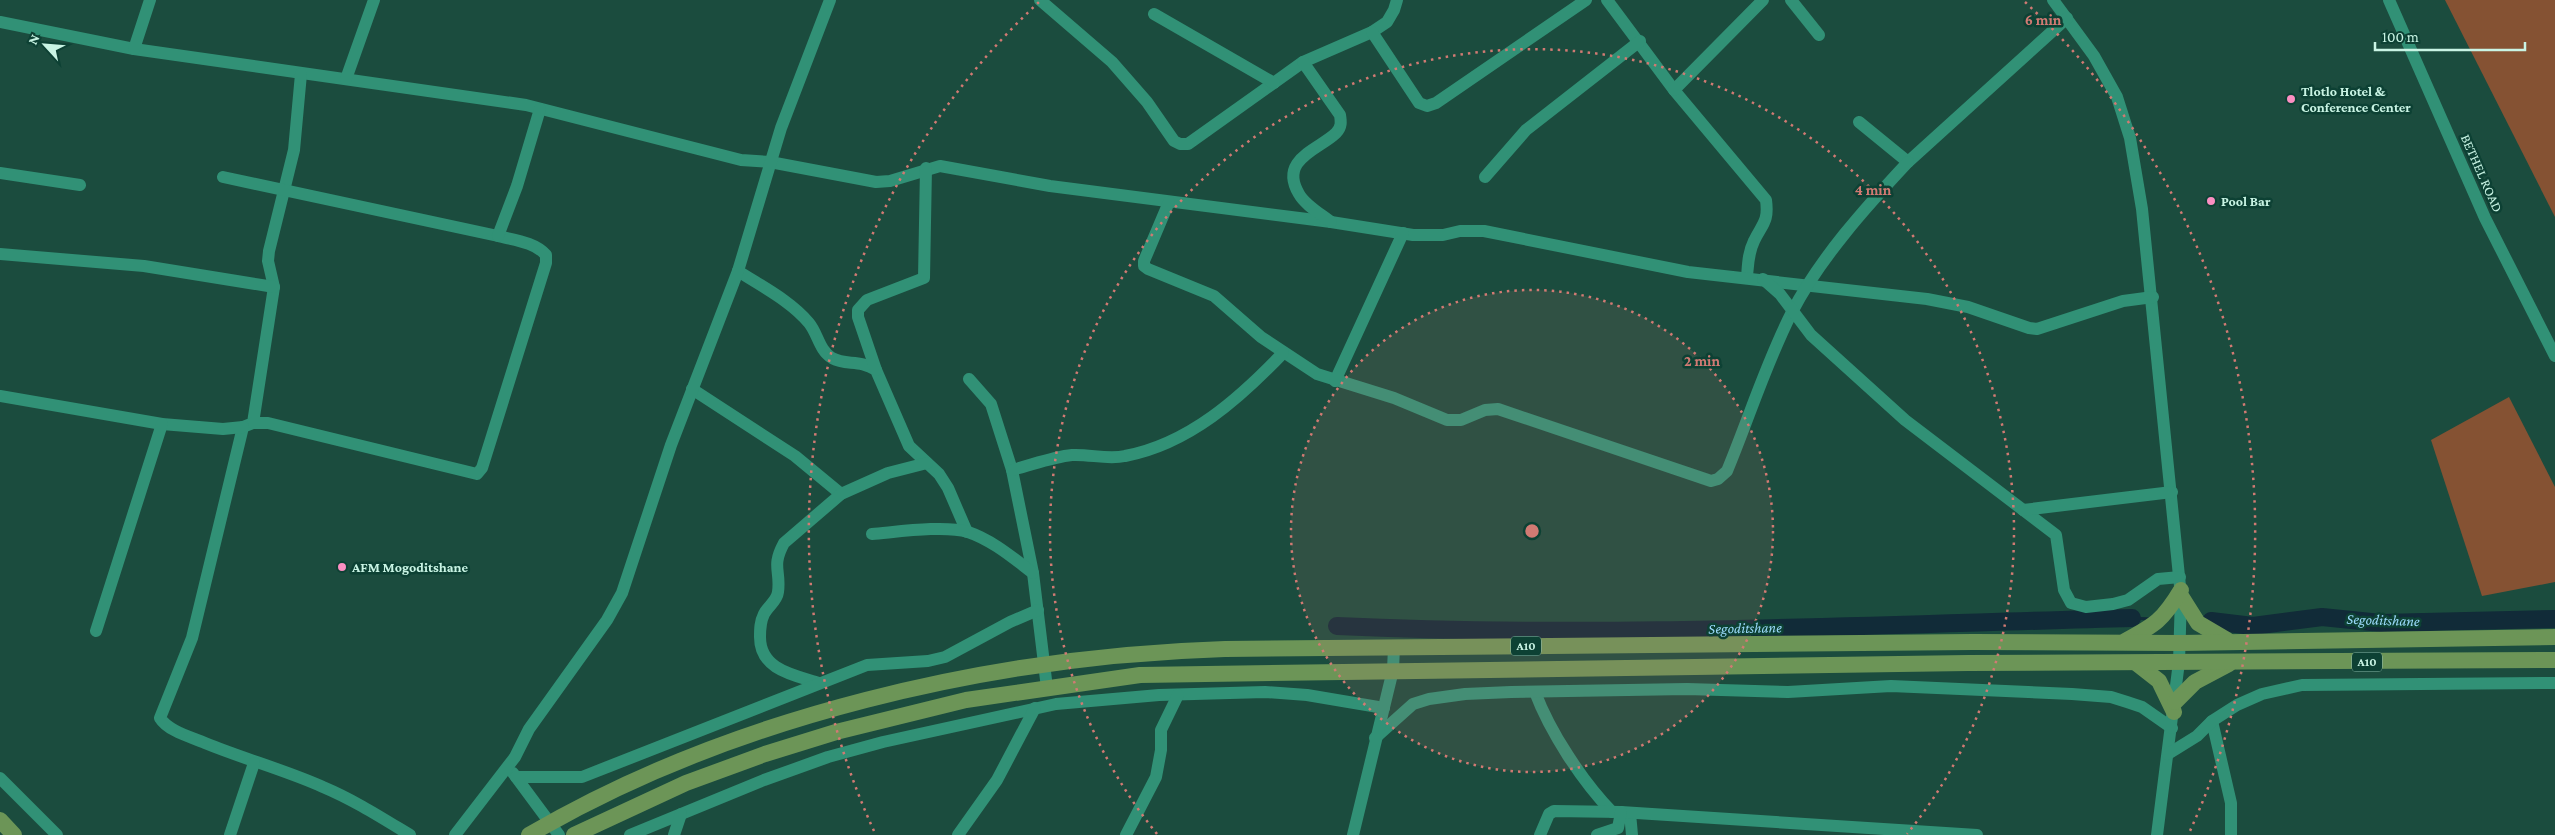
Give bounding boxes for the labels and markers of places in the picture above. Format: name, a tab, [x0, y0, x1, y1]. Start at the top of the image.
place label: Tlotlo Hotel & Conference Center	[2301, 83, 2411, 115]
marker: Tlotlo Hotel & Conference Center	[2285, 93, 2297, 105]
place label: Pool Bar	[2221, 193, 2271, 209]
marker: Pool Bar	[2205, 195, 2217, 207]
centre of rings	[1523, 522, 1541, 540]
place label: AFM Mogoditshane	[351, 559, 469, 575]
marker: AFM Mogoditshane	[336, 561, 348, 573]

